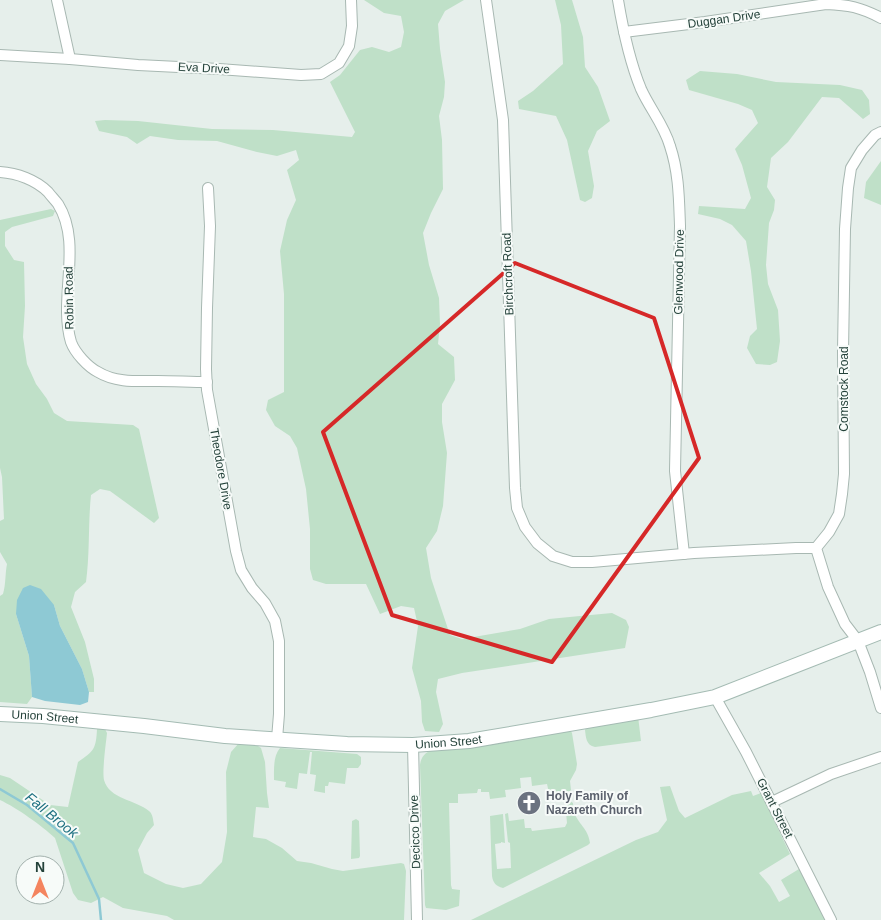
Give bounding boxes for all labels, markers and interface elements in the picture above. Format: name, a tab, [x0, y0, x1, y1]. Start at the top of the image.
street label: Duggan Drive	[687, 7, 762, 31]
street label: Eva Drive	[178, 60, 231, 76]
street label: Glenwood Drive	[671, 229, 687, 315]
street label: Birchcroft Road	[500, 232, 516, 316]
street label: Robin Road	[61, 266, 77, 330]
street label: Comstock Road	[837, 346, 851, 432]
street label: Theodore Drive	[207, 427, 235, 511]
street label: Union Street	[11, 708, 80, 727]
street label: Union Street	[415, 732, 483, 752]
street label: Grant Street	[754, 776, 796, 841]
water label: Fall Brook	[22, 789, 82, 842]
place label: Holy Family of Nazareth Church	[546, 789, 642, 817]
church icon: Holy Family of Nazareth Church	[516, 790, 542, 816]
street label: Decicco Drive	[407, 794, 423, 869]
north arrow	[15, 855, 65, 905]
text: N	[35, 859, 45, 875]

